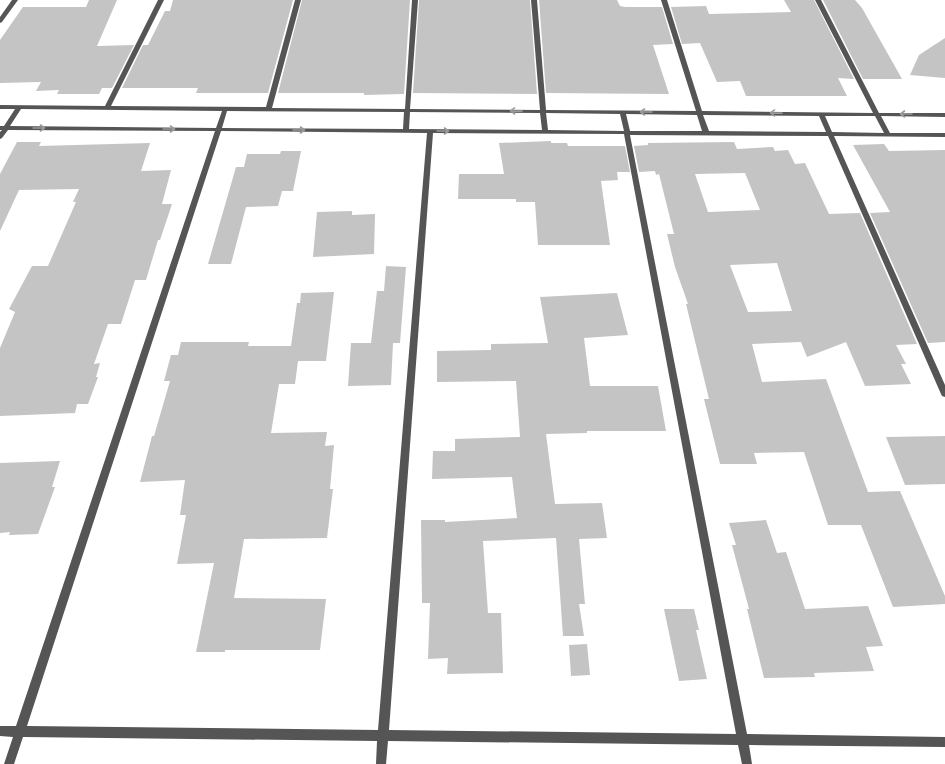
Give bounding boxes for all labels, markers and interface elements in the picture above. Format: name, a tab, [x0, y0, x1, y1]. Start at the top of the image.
one-way arrow	[510, 107, 523, 115]
one-way arrow	[640, 108, 653, 116]
one-way arrow	[770, 109, 783, 117]
one-way arrow	[900, 111, 913, 118]
one-way arrow	[32, 124, 45, 132]
one-way arrow	[162, 125, 175, 133]
one-way arrow	[292, 126, 305, 134]
one-way arrow	[436, 127, 449, 135]

